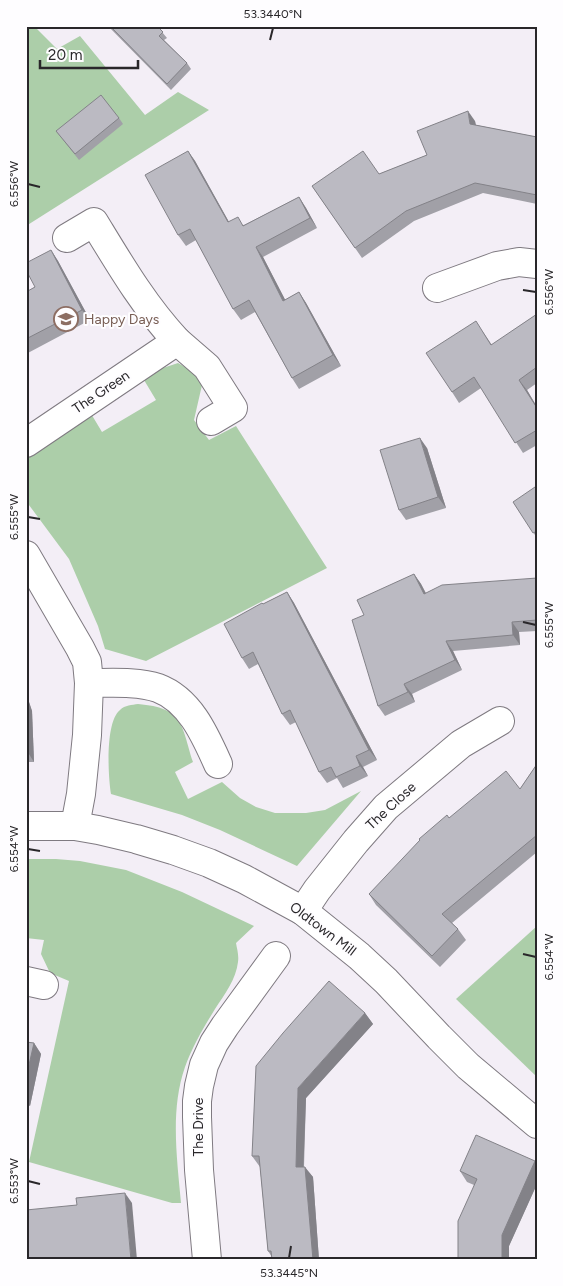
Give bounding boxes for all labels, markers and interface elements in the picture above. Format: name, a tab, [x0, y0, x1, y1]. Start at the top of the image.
text: 53.3440°N	[244, 7, 302, 21]
scale bar	[40, 38, 138, 70]
text: 20 m	[48, 46, 82, 64]
text: 6.556°W	[7, 161, 21, 207]
text: 6.556°W	[542, 269, 556, 315]
school or university icon: Happy Days	[53, 306, 79, 332]
place label: Happy Days	[84, 311, 159, 328]
street label: The Green	[69, 367, 133, 417]
text: 6.555°W	[7, 494, 21, 540]
text: 6.555°W	[542, 602, 556, 648]
street label: The Close	[362, 778, 420, 833]
text: 6.554°W	[7, 825, 21, 872]
street label: Oldtown Mill	[286, 898, 360, 960]
text: 6.554°W	[542, 933, 556, 980]
street label: The Drive	[190, 1097, 207, 1157]
text: 6.553°W	[7, 1158, 21, 1204]
text: 53.3445°N	[260, 1266, 318, 1280]

